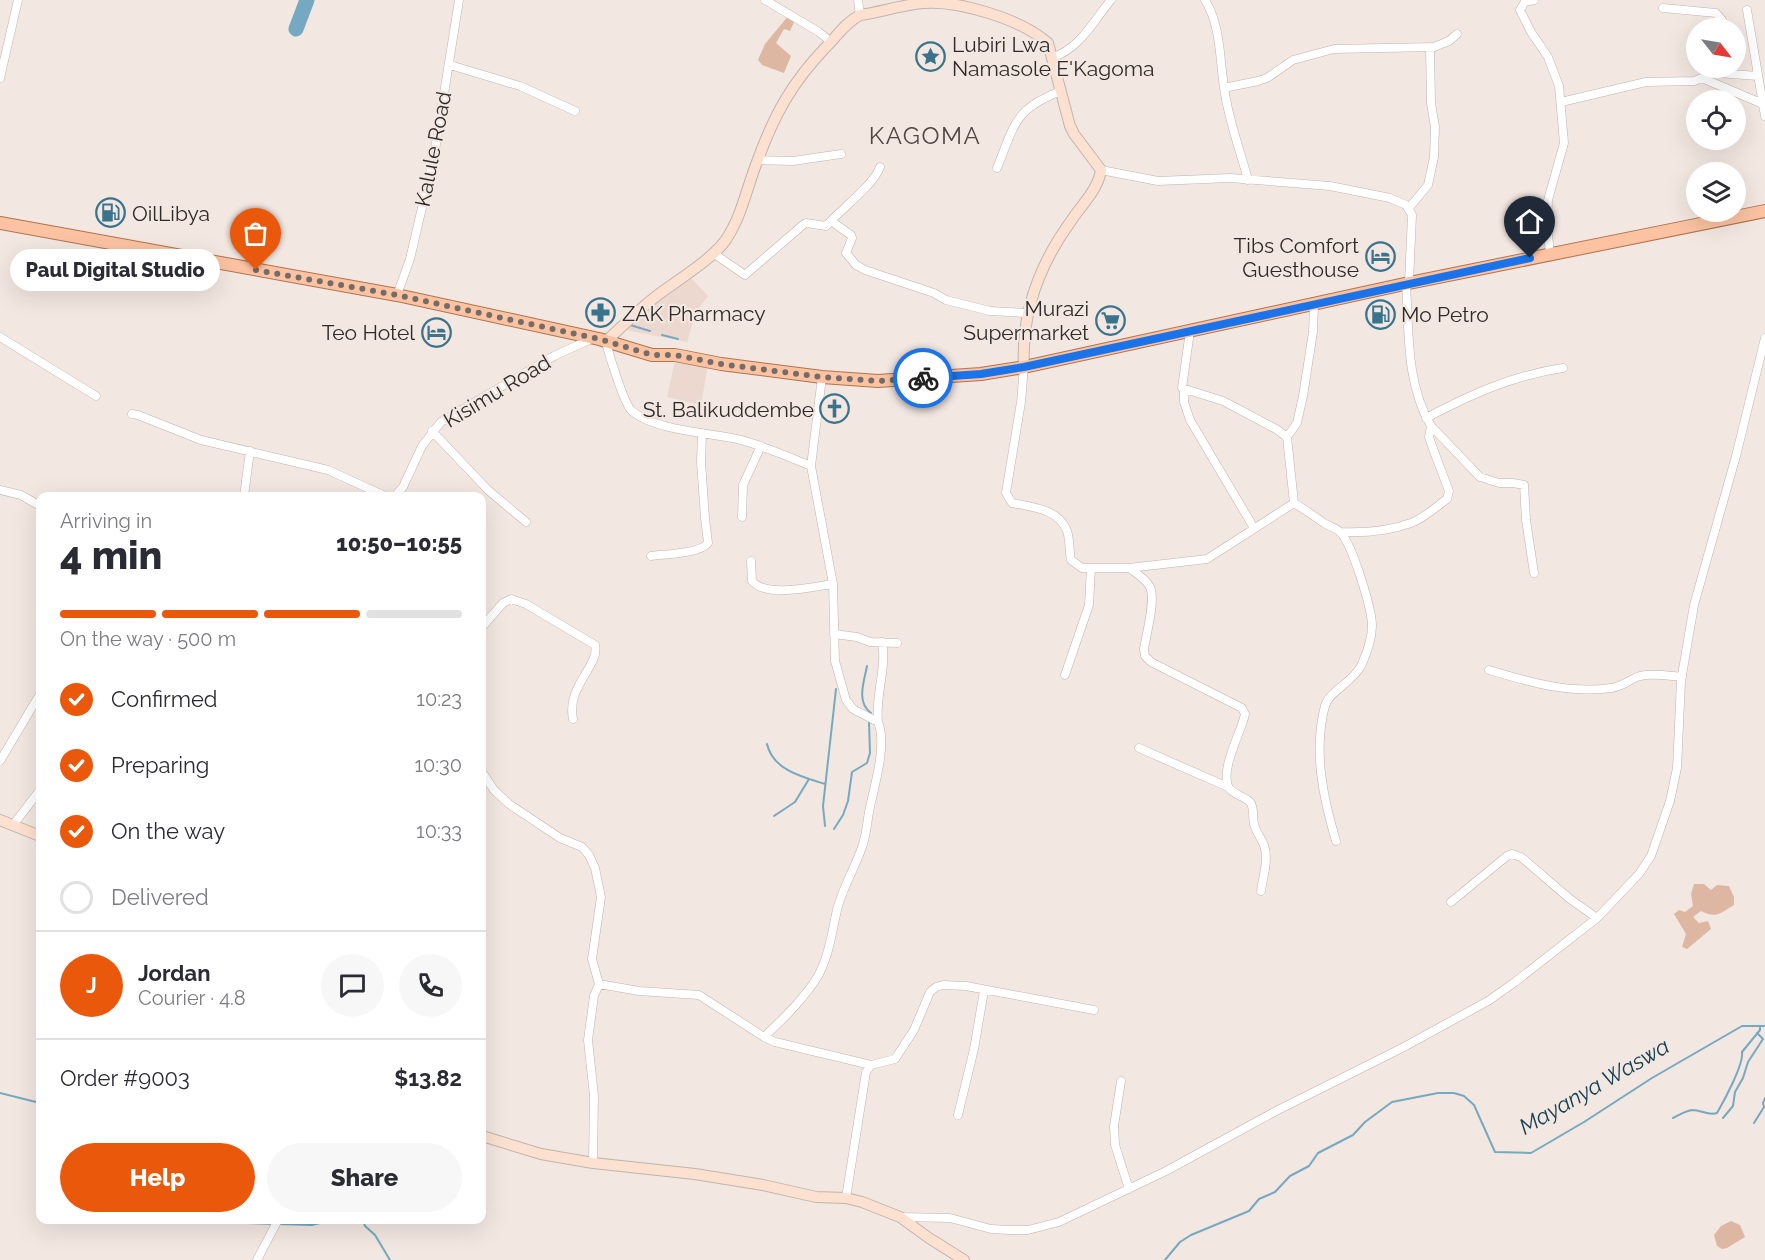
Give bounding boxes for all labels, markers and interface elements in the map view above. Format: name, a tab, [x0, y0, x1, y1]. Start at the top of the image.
north arrow	[1686, 18, 1746, 78]
map controls	[1686, 18, 1746, 222]
place label: Lubiri Lwa Namasole E'Kagoma	[952, 32, 1154, 81]
place icon: Lubiri Lwa Namasole E'Kagoma	[915, 40, 947, 72]
street label: Kalule Road	[410, 89, 456, 209]
button: locate	[1686, 90, 1746, 150]
district label: KAGOMA	[869, 121, 981, 150]
button: layers	[1686, 162, 1746, 222]
pin	[1504, 196, 1555, 258]
fuel station icon: OilLibya	[95, 197, 127, 229]
place label: OilLibya	[132, 201, 210, 226]
icon: home	[1513, 205, 1546, 238]
pin	[230, 208, 281, 270]
icon: bag	[239, 217, 272, 250]
place label: Tibs Comfort Guesthouse	[1234, 233, 1359, 282]
hotel icon: Tibs Comfort Guesthouse	[1364, 241, 1396, 273]
callout: Paul Digital Studio	[10, 249, 220, 291]
text: Paul Digital Studio	[25, 258, 205, 282]
place label: Murazi Supermarket	[963, 296, 1089, 345]
pharmacy icon: ZAK Pharmacy	[585, 297, 617, 329]
fuel station icon: Mo Petro	[1364, 298, 1396, 330]
place label: ZAK Pharmacy	[622, 301, 766, 326]
place label: Mo Petro	[1401, 302, 1489, 327]
supermarket icon: Murazi Supermarket	[1094, 304, 1126, 336]
hotel icon: Teo Hotel	[420, 316, 452, 348]
place label: Teo Hotel	[322, 320, 415, 345]
courier	[893, 348, 953, 408]
street label: Kisimu Road	[439, 349, 555, 433]
icon: bike	[907, 362, 940, 395]
church icon: St. Balikuddembe	[819, 393, 851, 425]
place label: St. Balikuddembe	[643, 397, 814, 422]
text: Arriving in	[60, 509, 152, 533]
text: 10:50–10:55	[336, 530, 462, 556]
text: 4 min	[60, 532, 163, 578]
text: On the way · 500 m	[60, 627, 236, 651]
icon: check	[60, 683, 93, 716]
text: Confirmed	[111, 686, 218, 712]
text: 10:23	[416, 687, 462, 711]
icon: check	[60, 749, 93, 782]
text: Preparing	[111, 752, 209, 778]
text: 10:30	[415, 753, 462, 777]
icon: check	[60, 815, 93, 848]
text: On the way	[111, 818, 225, 844]
text: 10:33	[416, 819, 462, 843]
text: Delivered	[111, 884, 209, 910]
button: chat	[321, 954, 384, 1017]
button: phone	[399, 954, 462, 1017]
text: Jordan	[138, 960, 210, 986]
text: J	[86, 972, 97, 998]
text: Courier · 4.8	[138, 986, 246, 1010]
water label: Mayanya Waswa	[1514, 1032, 1674, 1140]
text: Order #9003	[60, 1065, 190, 1091]
text: $13.82	[394, 1065, 462, 1091]
button: Help	[60, 1143, 255, 1212]
button: Share	[267, 1143, 462, 1212]

